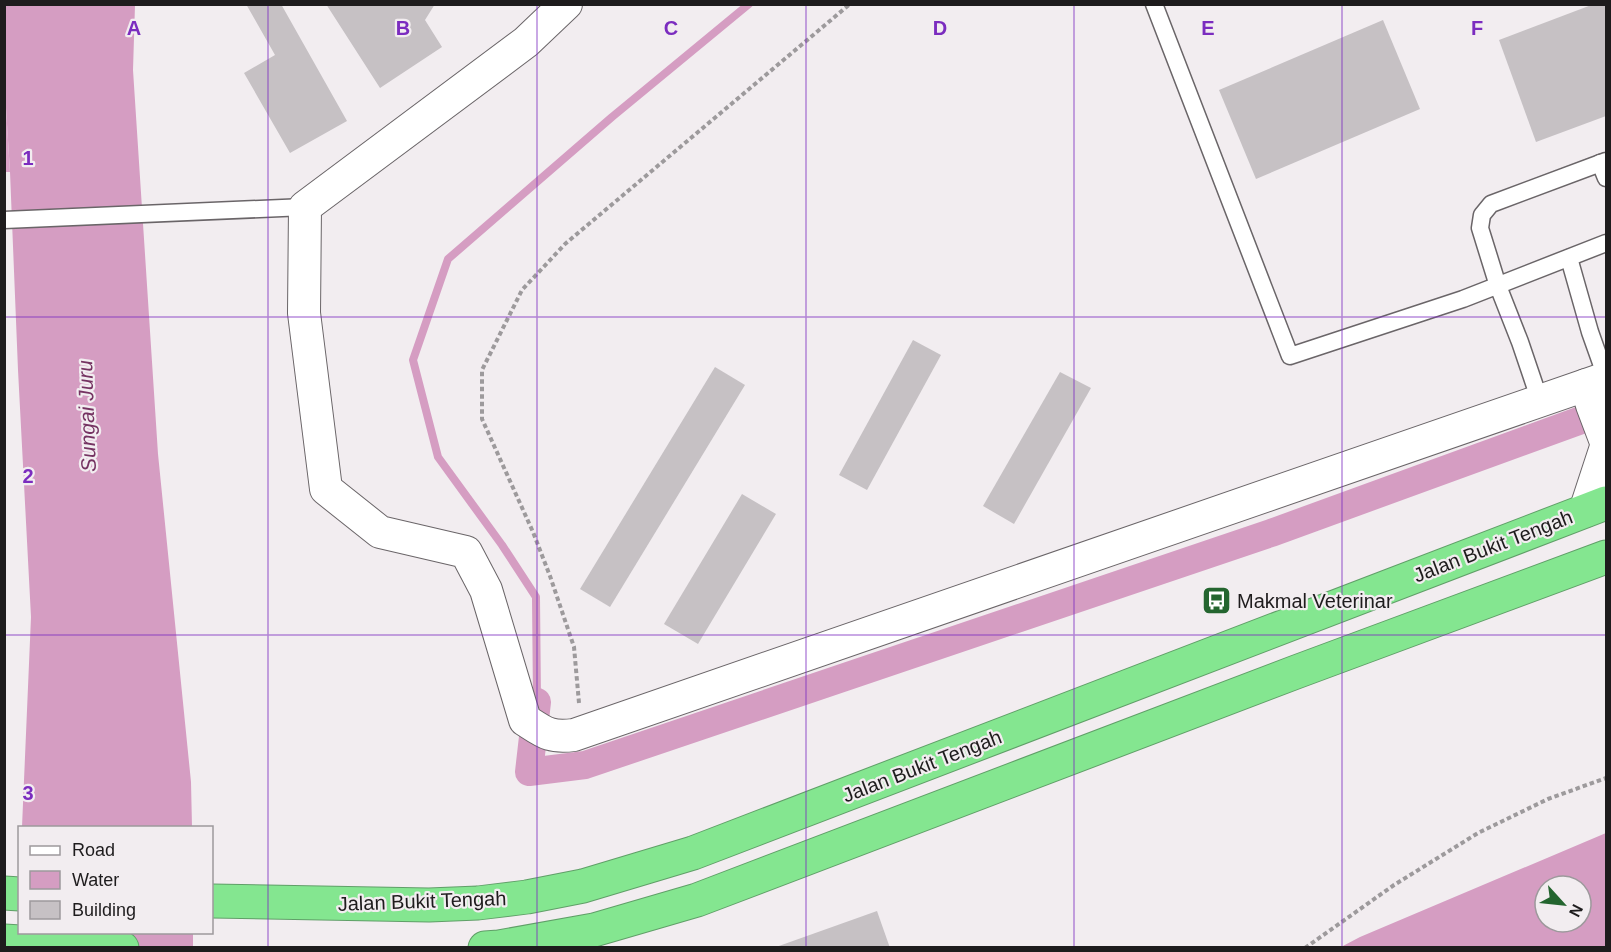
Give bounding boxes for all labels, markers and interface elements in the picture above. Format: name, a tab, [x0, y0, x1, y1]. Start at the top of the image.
text: A	[127, 17, 141, 39]
text: B	[396, 17, 410, 39]
text: C	[664, 17, 678, 39]
text: D	[933, 17, 947, 39]
text: E	[1201, 17, 1215, 39]
text: F	[1471, 17, 1483, 39]
text: 1	[22, 147, 34, 169]
water label: Sungai Juru	[73, 359, 100, 472]
text: 2	[22, 465, 34, 487]
street label: Jalan Bukit Tengah	[1410, 506, 1576, 586]
bus stop icon: Makmal Veterinar	[1200, 585, 1232, 617]
place label: Makmal Veterinar	[1237, 590, 1393, 612]
street label: Jalan Bukit Tengah	[839, 726, 1005, 806]
text: 3	[22, 782, 34, 804]
legend	[18, 826, 213, 934]
text: Road	[72, 840, 115, 860]
text: Water	[72, 870, 119, 890]
north arrow	[1533, 874, 1593, 934]
street label: Jalan Bukit Tengah	[337, 887, 507, 915]
text: Building	[72, 900, 136, 920]
text: N	[1566, 902, 1586, 920]

